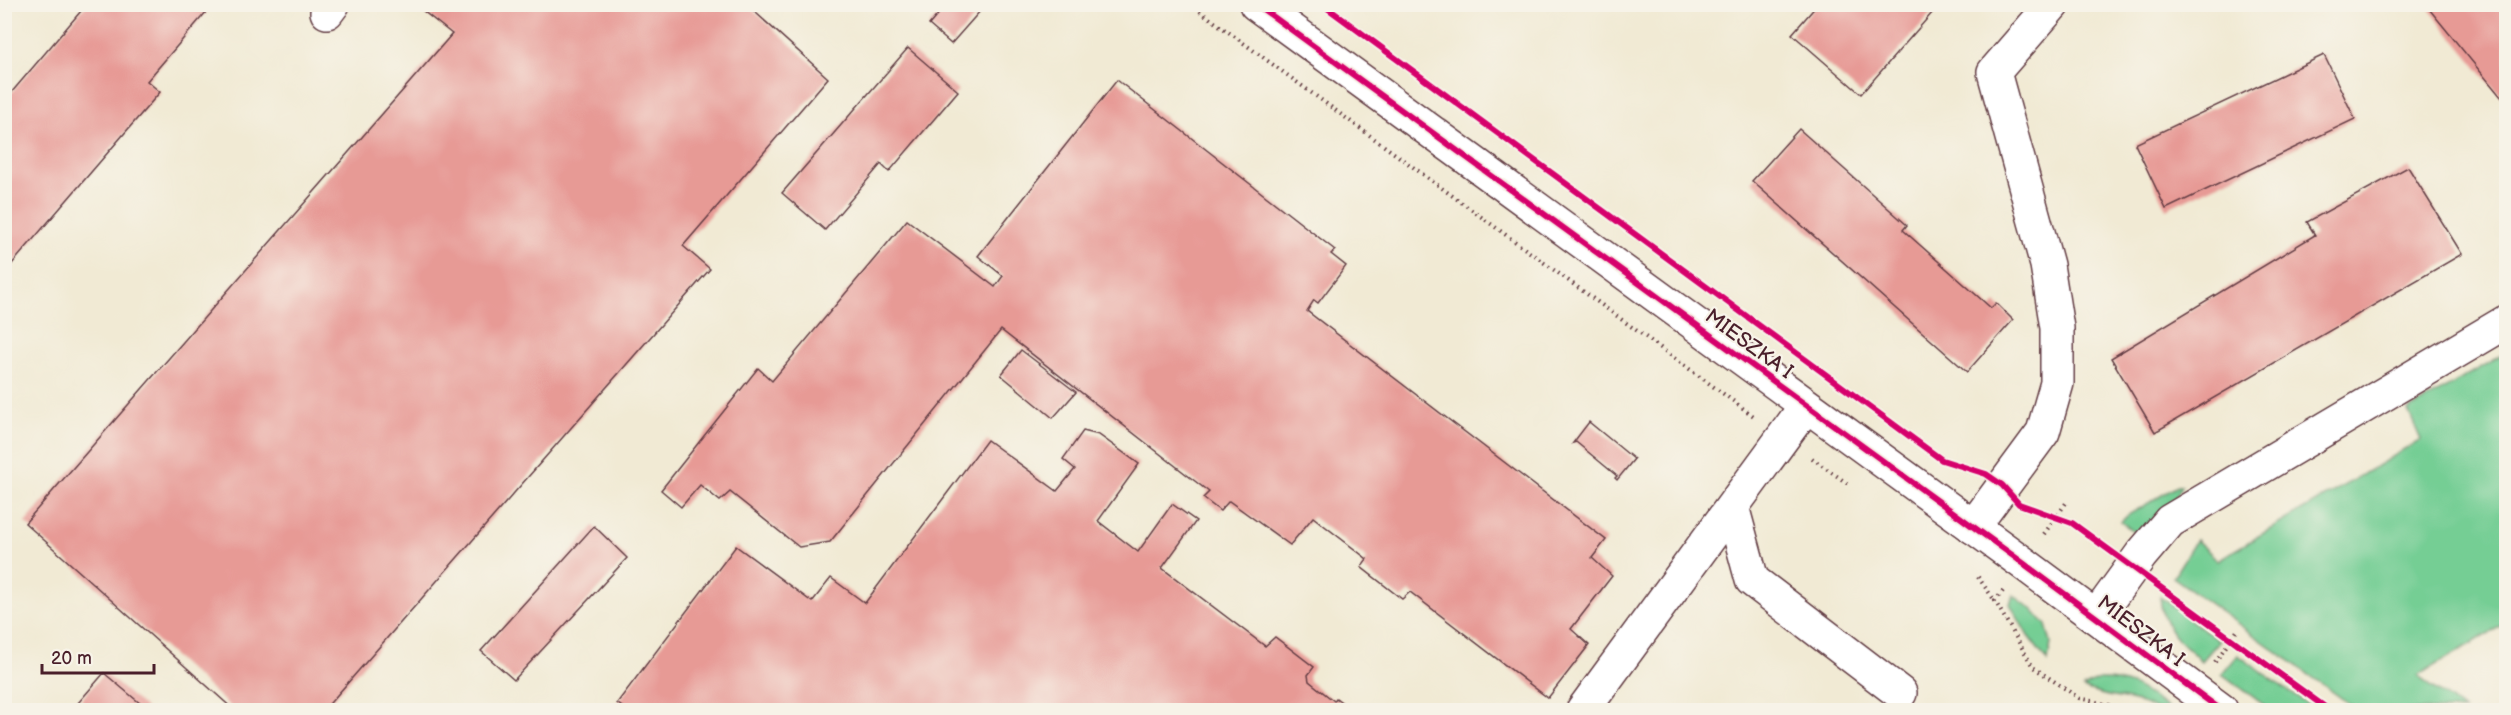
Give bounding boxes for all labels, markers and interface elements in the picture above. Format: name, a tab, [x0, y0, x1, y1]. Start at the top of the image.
street label: MIESZKA I	[1700, 304, 1798, 384]
street label: MIESZKA I	[2093, 590, 2189, 672]
scale bar	[42, 637, 154, 675]
text: 20 m	[51, 648, 92, 669]

